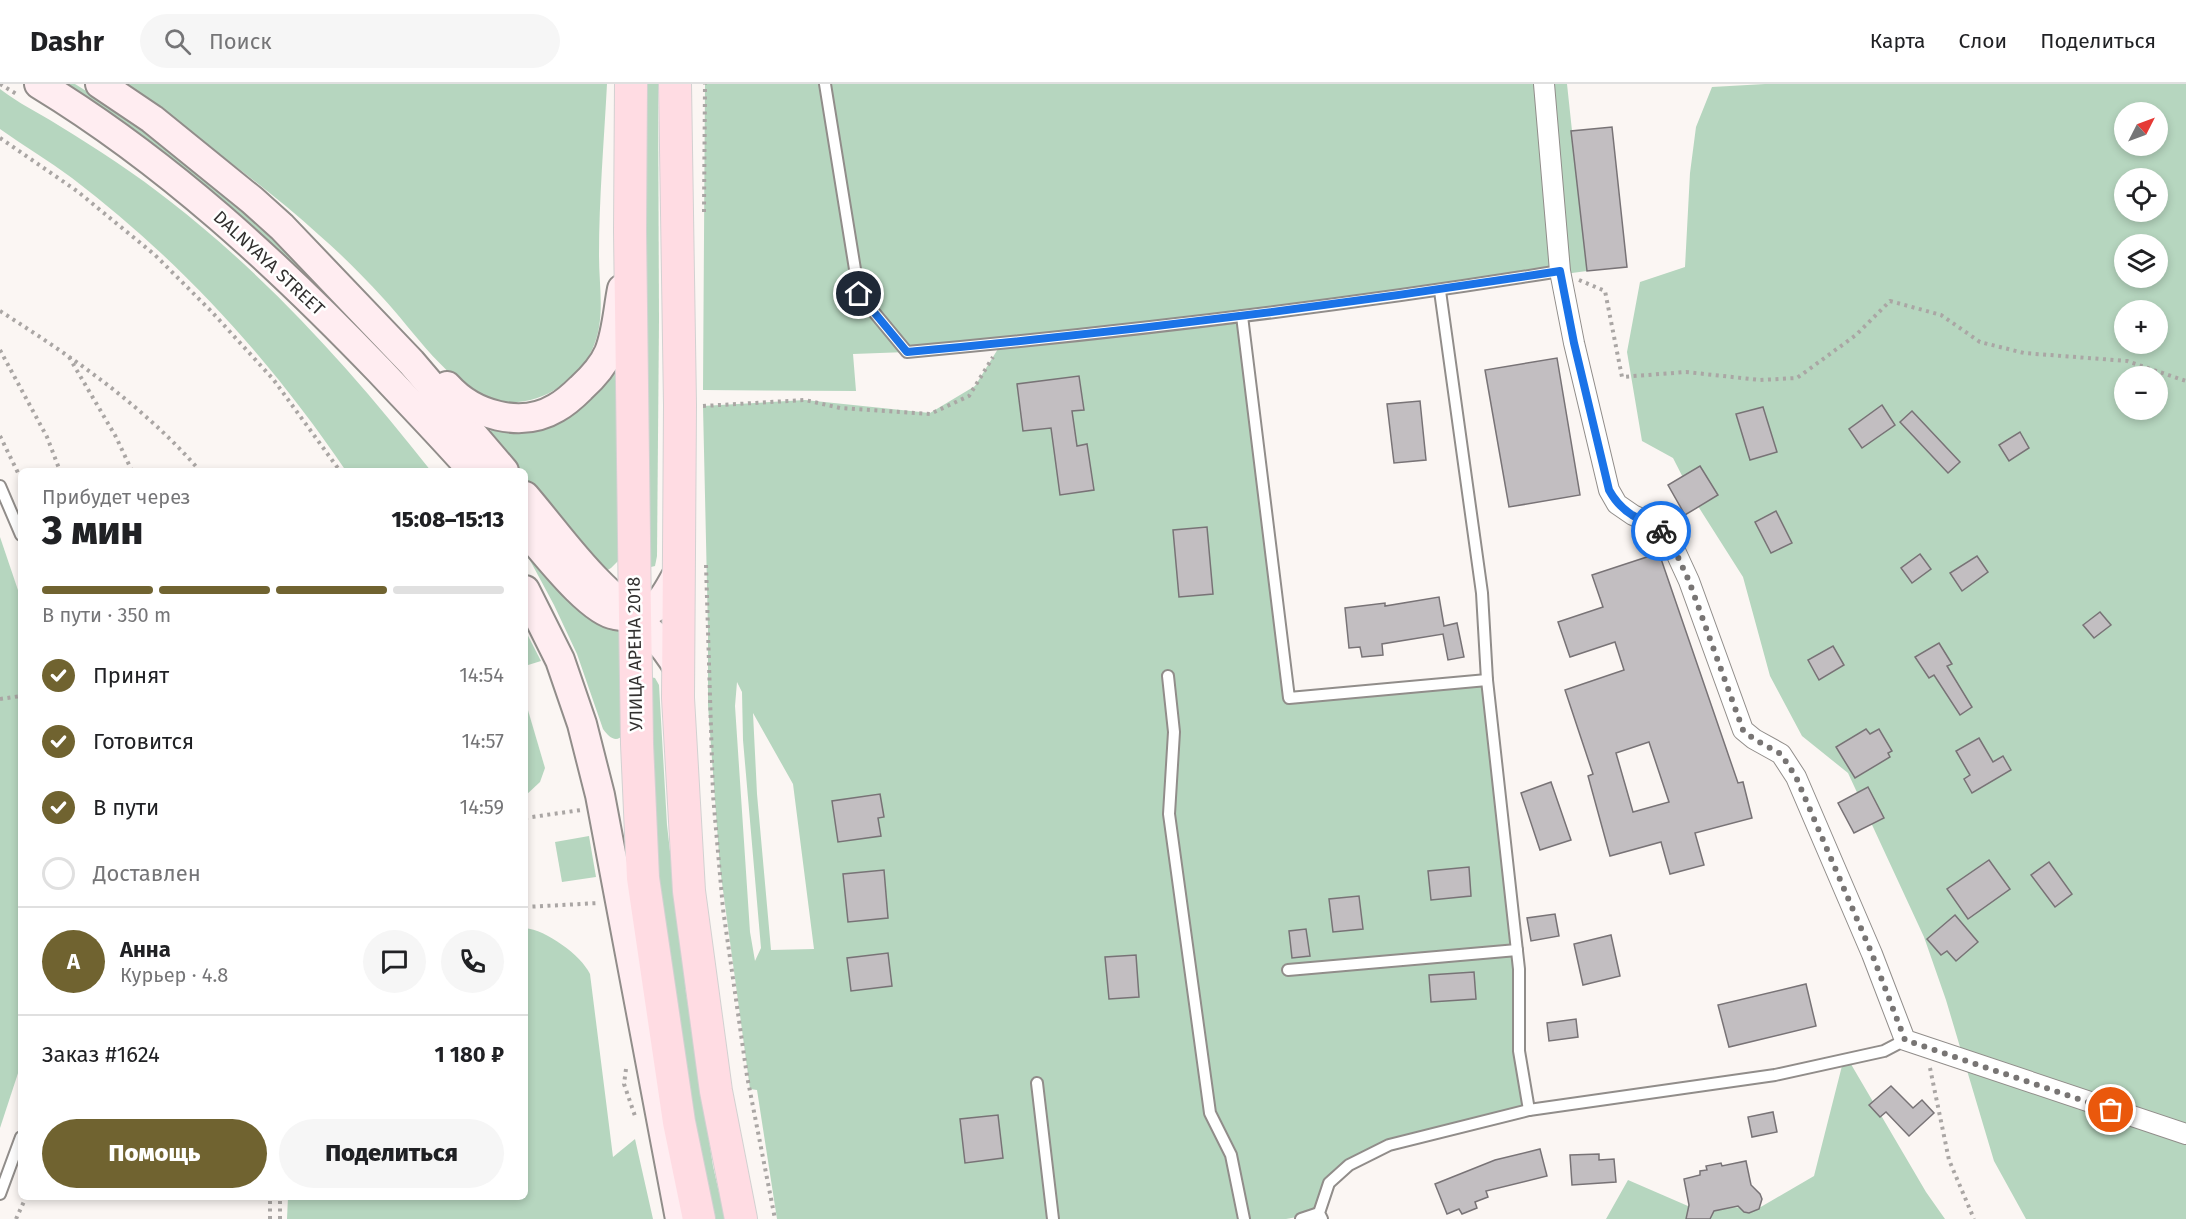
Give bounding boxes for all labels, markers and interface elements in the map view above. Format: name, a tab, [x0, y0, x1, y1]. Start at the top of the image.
search box	[140, 14, 560, 68]
text: Dashr	[30, 25, 104, 58]
icon: search	[161, 25, 194, 58]
text: Поиск	[209, 28, 272, 55]
text: Карта	[1870, 28, 1926, 54]
text: Слои	[1959, 28, 2007, 54]
text: Поделиться	[2040, 28, 2156, 54]
north arrow	[2114, 102, 2168, 156]
map controls	[2114, 102, 2168, 420]
button: locate	[2114, 168, 2168, 222]
street label: DALNYAYA STREET	[209, 206, 330, 321]
button: layers	[2114, 234, 2168, 288]
pin	[833, 268, 884, 319]
icon: home	[842, 277, 875, 310]
button: +	[2114, 300, 2168, 354]
button: −	[2114, 366, 2168, 420]
text: Прибудет через	[42, 485, 191, 509]
courier	[1631, 501, 1691, 561]
text: 15:08–15:13	[391, 506, 504, 533]
text: 3 мин	[42, 508, 143, 554]
icon: bike	[1645, 515, 1678, 548]
street label: УЛИЦА АРЕНА 2018	[623, 577, 647, 731]
text: В пути · 350 m	[42, 603, 171, 627]
icon: check	[42, 659, 75, 692]
text: Принят	[93, 662, 169, 689]
text: 14:54	[459, 663, 504, 687]
icon: check	[42, 725, 75, 758]
text: Готовится	[93, 728, 194, 755]
text: 14:57	[461, 729, 504, 753]
icon: check	[42, 791, 75, 824]
text: В пути	[93, 794, 159, 821]
text: 14:59	[460, 795, 504, 819]
text: Доставлен	[93, 860, 201, 887]
button: chat	[363, 930, 426, 993]
button: phone	[441, 930, 504, 993]
text: Анна	[120, 936, 171, 963]
text: А	[67, 948, 80, 975]
text: Курьер · 4.8	[120, 963, 228, 987]
text: Заказ #1624	[42, 1041, 160, 1068]
text: 1 180 ₽	[434, 1041, 504, 1068]
pin	[2085, 1084, 2136, 1135]
icon: bag	[2094, 1093, 2127, 1126]
button: Помощь	[42, 1119, 267, 1188]
button: Поделиться	[279, 1119, 504, 1188]

